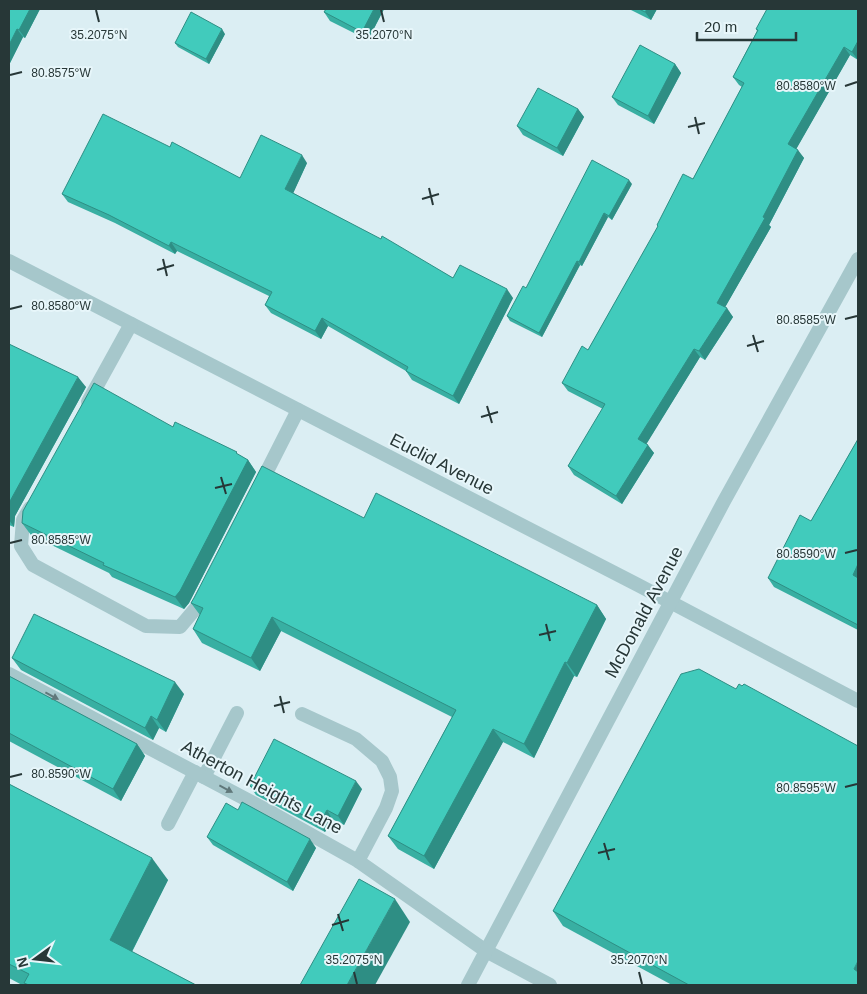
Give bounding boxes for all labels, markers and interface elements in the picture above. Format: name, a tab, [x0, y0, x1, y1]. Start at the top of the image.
scale bar	[697, 10, 796, 42]
text: 20 m	[704, 18, 737, 35]
text: 35.2075°N	[71, 28, 127, 42]
text: 35.2070°N	[356, 28, 412, 42]
text: 80.8575°W	[31, 66, 91, 80]
text: 80.8580°W	[776, 79, 836, 93]
text: 80.8580°W	[31, 299, 91, 313]
text: 80.8585°W	[776, 313, 836, 327]
street label: Euclid Avenue	[387, 429, 497, 499]
text: 80.8585°W	[31, 533, 91, 547]
street label: McDonald Avenue	[601, 543, 687, 681]
text: 80.8590°W	[776, 547, 836, 561]
one-way arrow	[45, 692, 59, 700]
street label: Atherton Heights Lane	[178, 736, 346, 838]
text: 80.8590°W	[31, 767, 91, 781]
text: 80.8595°W	[776, 781, 836, 795]
one-way arrow	[219, 785, 234, 793]
north arrow	[10, 934, 60, 984]
text: 35.2075°N	[326, 953, 382, 967]
text: 35.2070°N	[611, 953, 667, 967]
text: N	[13, 955, 31, 969]

